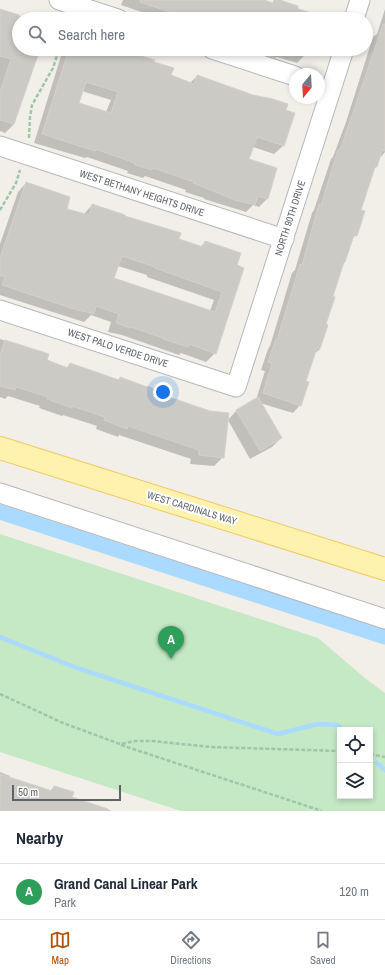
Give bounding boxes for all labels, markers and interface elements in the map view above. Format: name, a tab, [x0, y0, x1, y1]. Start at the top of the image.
search box	[12, 12, 373, 56]
icon: search	[26, 23, 48, 45]
text: Search here	[58, 24, 125, 45]
north arrow	[289, 68, 325, 104]
street label: WEST BETHANY HEIGHTS DRIVE	[78, 167, 206, 219]
street label: NORTH 90TH DRIVE	[272, 179, 308, 257]
street label: WEST PALO VERDE DRIVE	[66, 326, 170, 370]
your location	[153, 382, 173, 402]
street label: WEST CARDINALS WAY	[146, 488, 239, 528]
pin: A	[158, 626, 184, 659]
map controls	[337, 727, 373, 799]
button: locate	[337, 727, 373, 763]
button: layers	[337, 763, 373, 799]
scale bar	[12, 783, 121, 802]
text: 50 m	[18, 785, 38, 799]
text: Nearby	[16, 826, 63, 849]
text: Grand Canal Linear Park	[54, 873, 198, 894]
text: A	[25, 883, 33, 900]
text: 120 m	[339, 883, 369, 900]
text: Park	[54, 894, 76, 911]
tab: Map	[49, 929, 71, 967]
tab: Directions	[170, 929, 211, 967]
tab: Saved	[310, 929, 336, 967]

